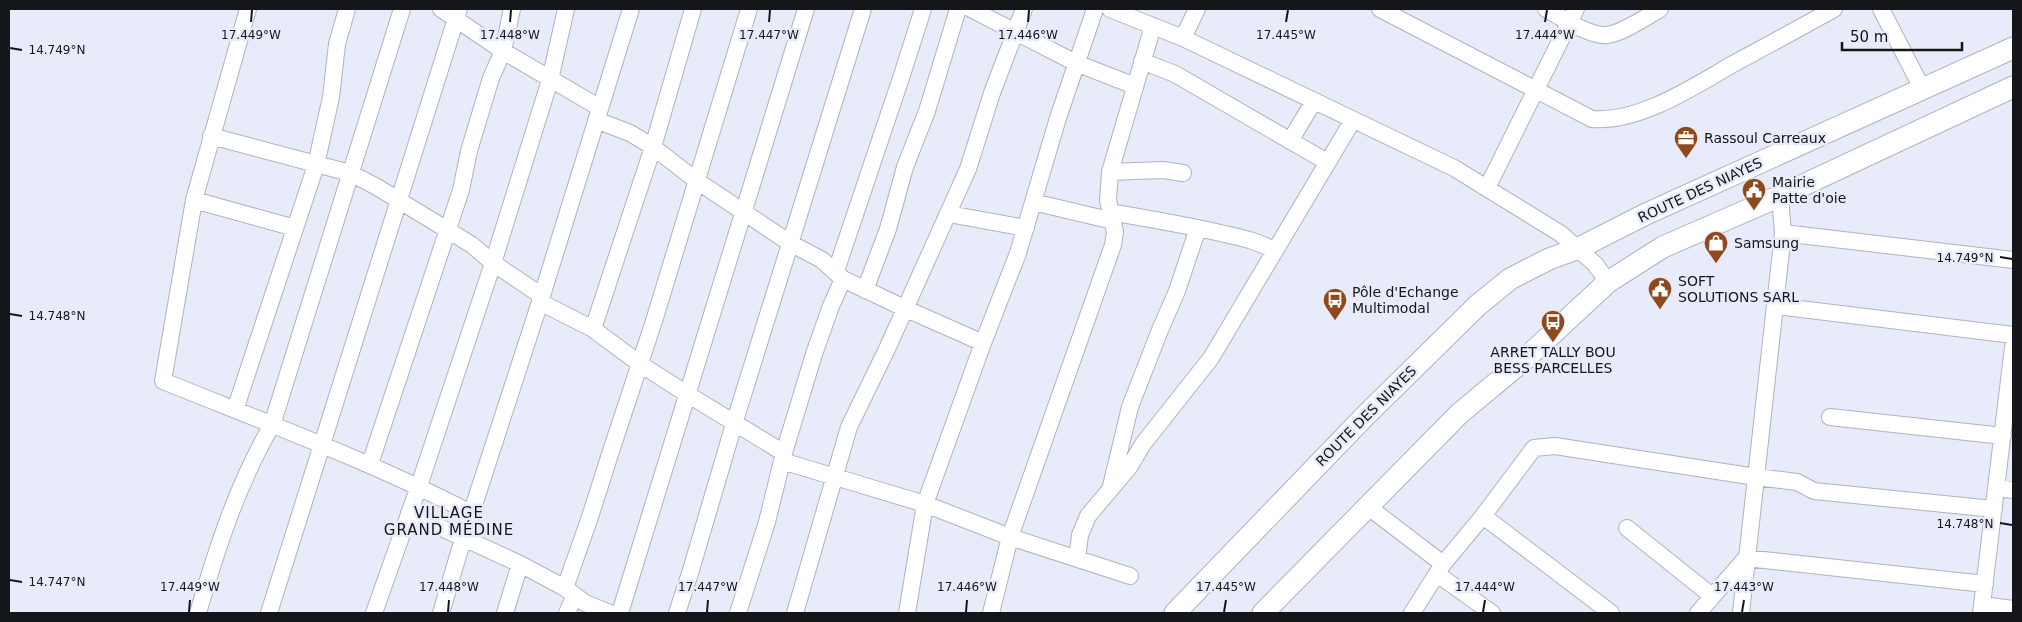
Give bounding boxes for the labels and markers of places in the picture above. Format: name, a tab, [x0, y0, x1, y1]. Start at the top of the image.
office icon: Rassoul Carreaux	[1673, 125, 1699, 159]
place label: Rassoul Carreaux	[1704, 130, 1826, 146]
place label: Mairie Patte d'oie	[1772, 174, 1846, 206]
public building icon: Mairie Patte d'oie	[1741, 177, 1767, 211]
shop icon: Samsung	[1703, 230, 1729, 264]
place label: Samsung	[1734, 235, 1799, 251]
place label: SOFT SOLUTIONS SARL	[1678, 273, 1799, 305]
public building icon: SOFT SOLUTIONS SARL	[1647, 276, 1673, 310]
place label: Pôle d'Echange Multimodal	[1352, 284, 1459, 316]
bus stop icon: Pôle d'Echange Multimodal	[1322, 287, 1348, 321]
bus stop icon: ARRET TALLY BOU BESS PARCELLES	[1540, 309, 1566, 343]
place label: ARRET TALLY BOU BESS PARCELLES	[1490, 344, 1616, 376]

